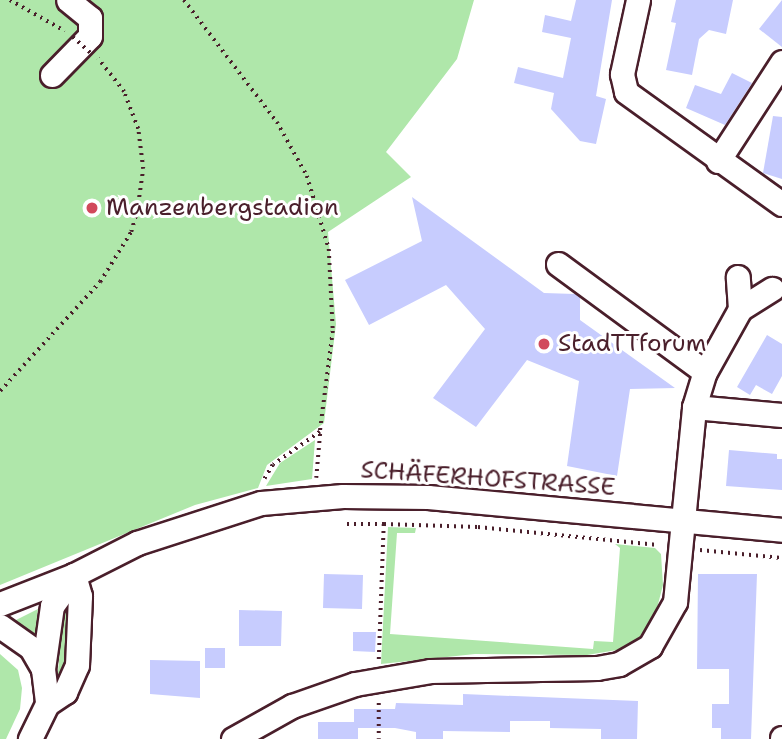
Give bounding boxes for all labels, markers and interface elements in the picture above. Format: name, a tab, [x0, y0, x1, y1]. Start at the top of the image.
place label: Manzenbergstadion	[106, 194, 339, 222]
marker: Manzenbergstadion	[84, 200, 100, 216]
place label: StadTTforum	[558, 330, 706, 358]
marker: StadTTforum	[536, 336, 552, 352]
street label: SCHÄFERHOFSTRASSE	[360, 456, 616, 502]

